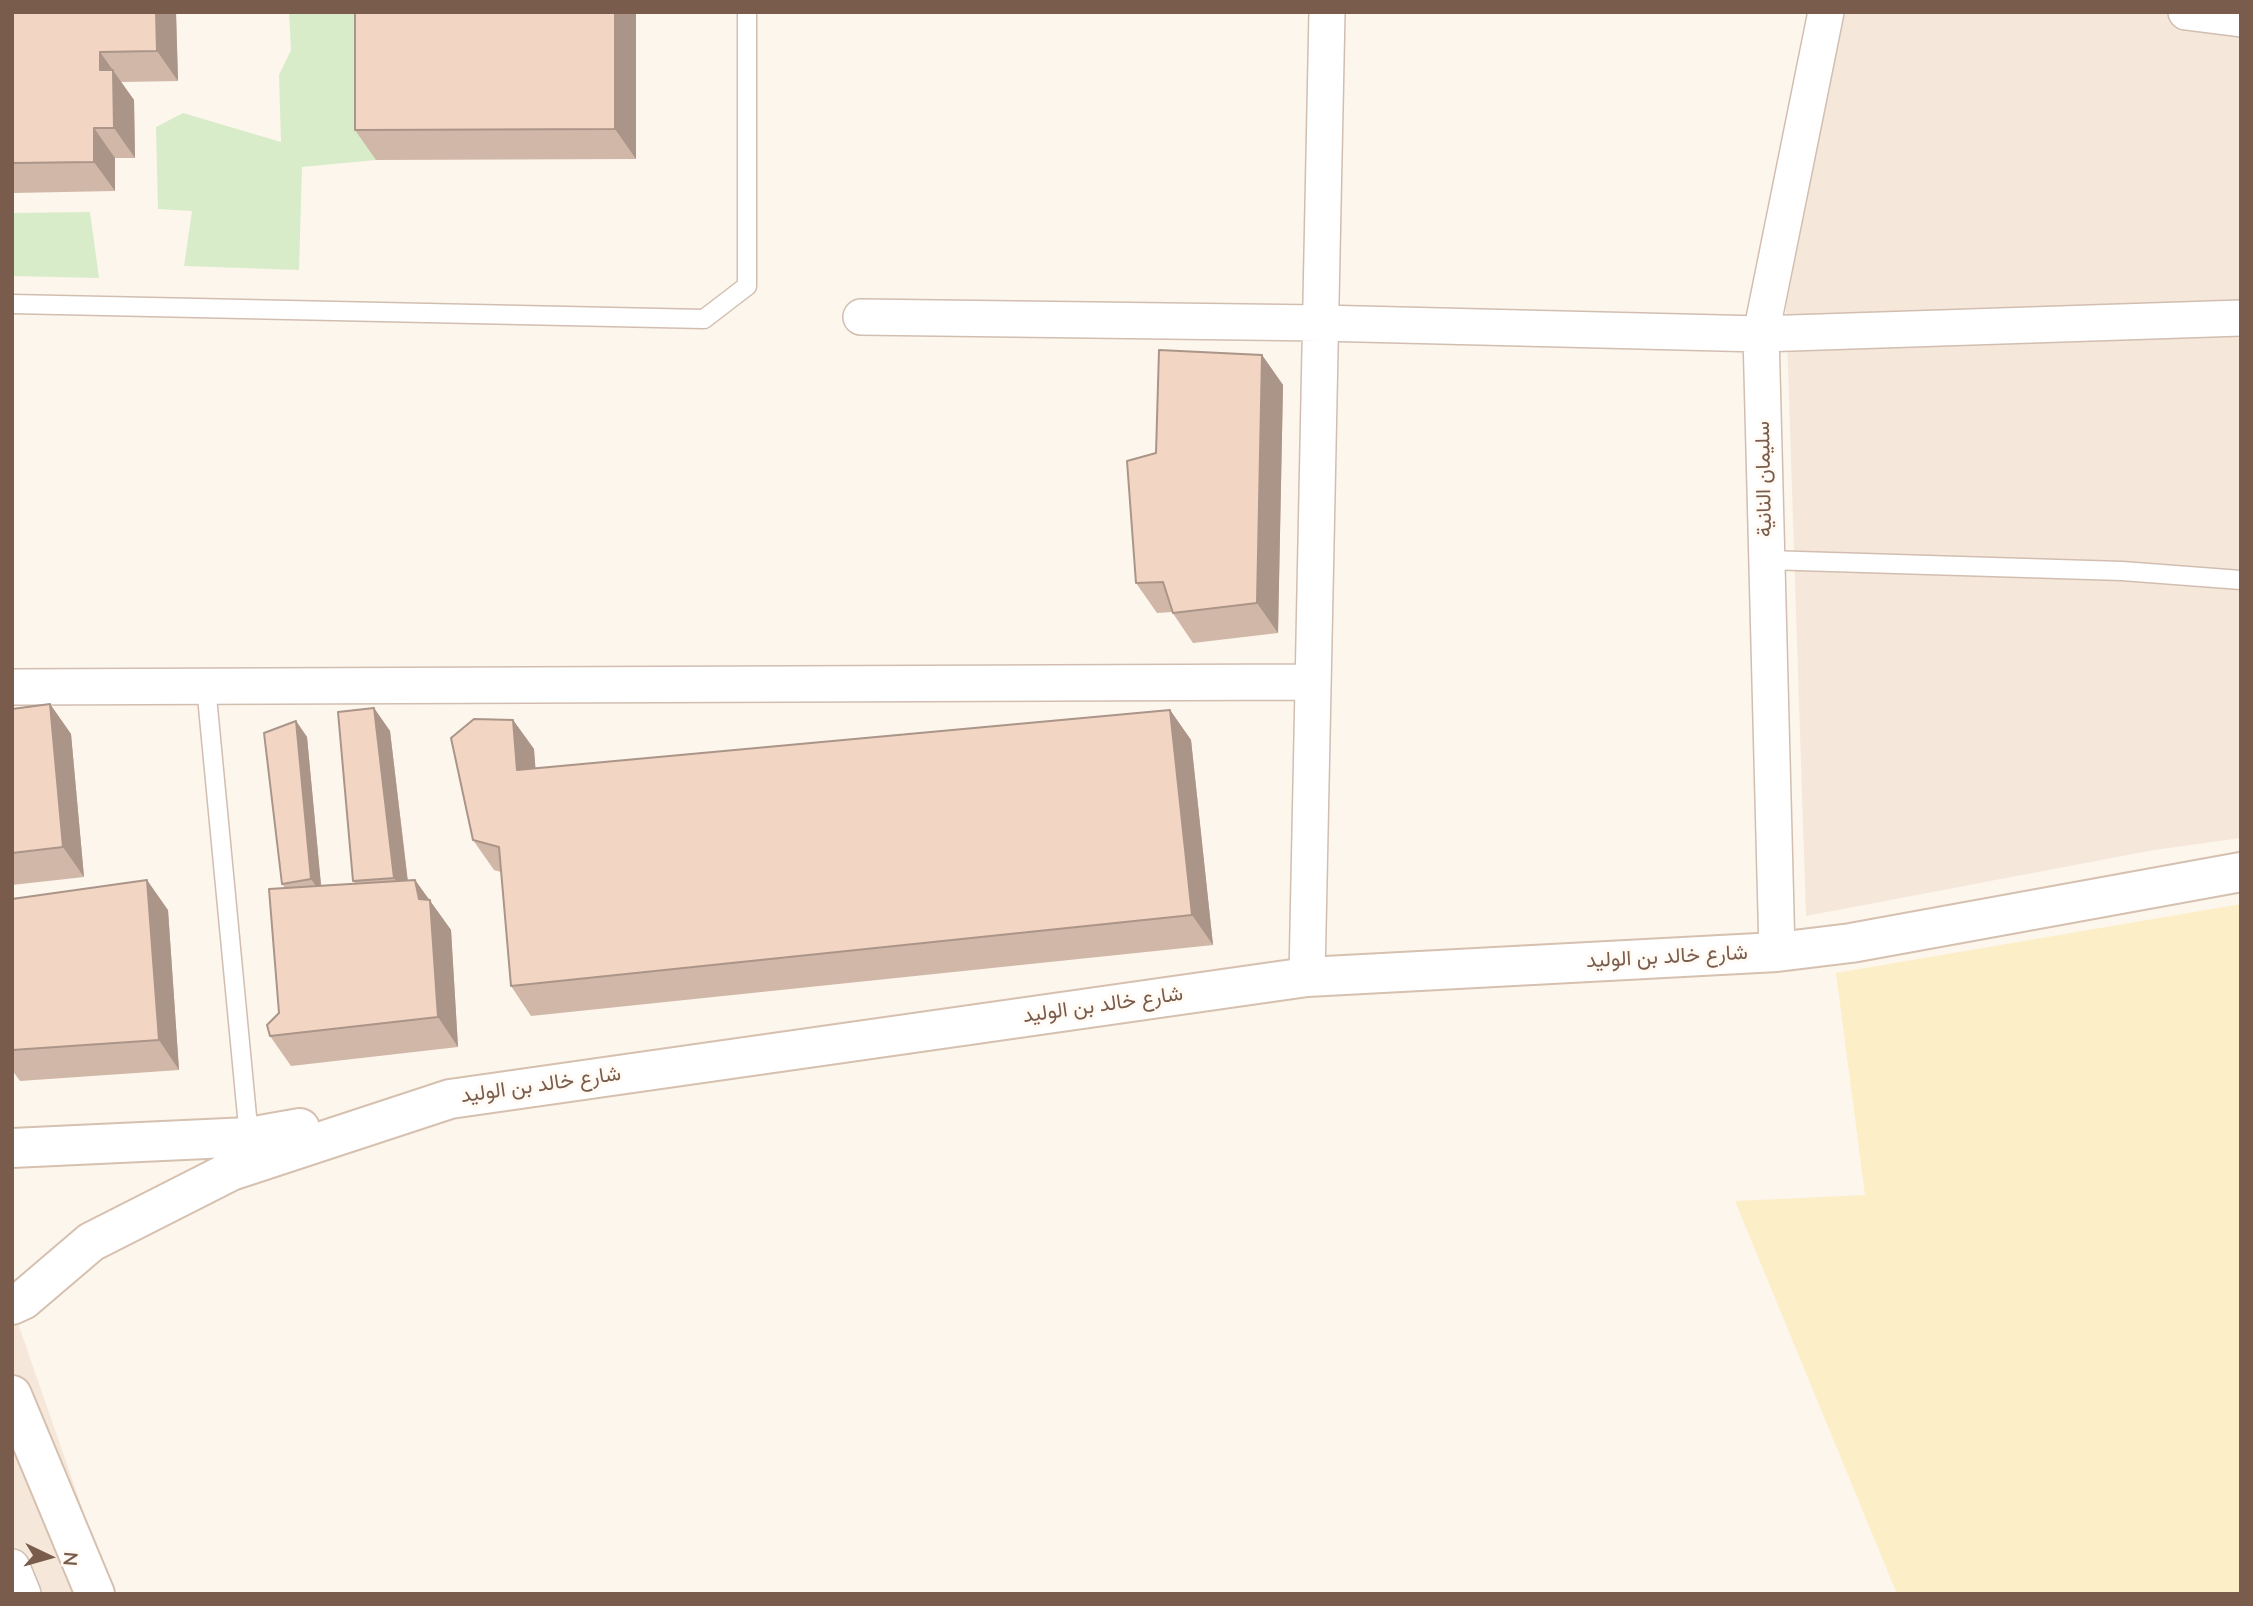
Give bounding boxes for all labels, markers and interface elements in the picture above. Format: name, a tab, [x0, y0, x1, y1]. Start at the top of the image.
street label: سليمان النانية	[1751, 421, 1779, 537]
street label: شارع خالد بن الوليد	[1586, 941, 1748, 975]
street label: شارع خالد بن الوليد	[1021, 982, 1185, 1030]
street label: شارع خالد بن الوليد	[459, 1062, 623, 1110]
north arrow	[14, 1522, 84, 1592]
text: N	[56, 1551, 83, 1567]

